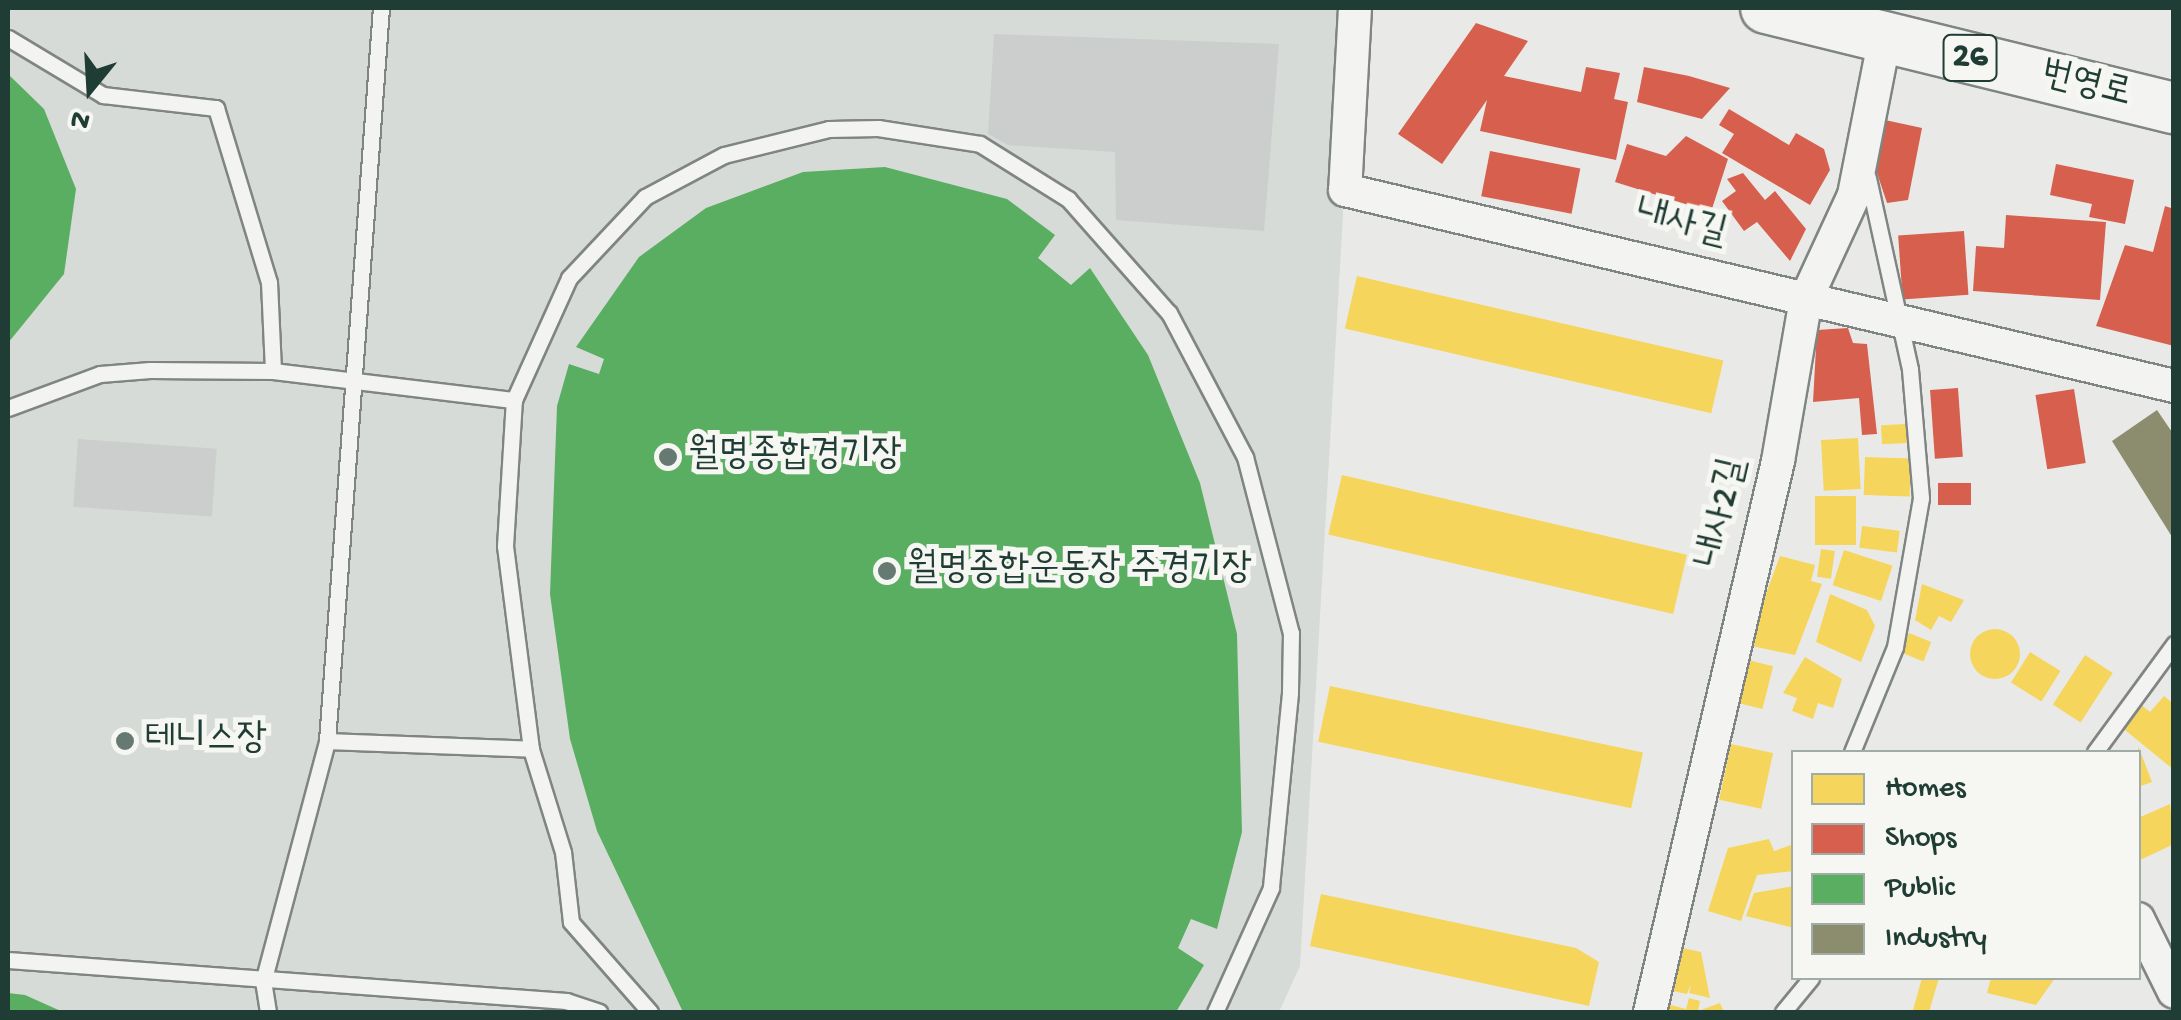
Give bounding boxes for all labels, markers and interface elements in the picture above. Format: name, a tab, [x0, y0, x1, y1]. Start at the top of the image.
road number: 26	[1942, 28, 1998, 88]
north arrow	[40, 40, 140, 140]
street label: 번영로	[2036, 53, 2136, 119]
text: N	[67, 100, 94, 138]
street label: 내사길	[1631, 192, 1731, 258]
place label: 월명종합경기장	[688, 434, 902, 480]
marker: 월명종합경기장	[657, 446, 679, 468]
street label: 내사2길	[1689, 454, 1759, 572]
place label: 월명종합운동장 주경기장	[907, 548, 1252, 594]
marker: 월명종합운동장 주경기장	[876, 560, 898, 582]
place label: 테니스장	[145, 718, 267, 764]
marker: 테니스장	[114, 730, 136, 752]
legend	[1791, 750, 2141, 980]
text: Homes	[1885, 772, 1966, 807]
text: Shops	[1885, 822, 1956, 857]
text: Public	[1885, 872, 1955, 907]
text: Industry	[1885, 922, 1987, 957]

